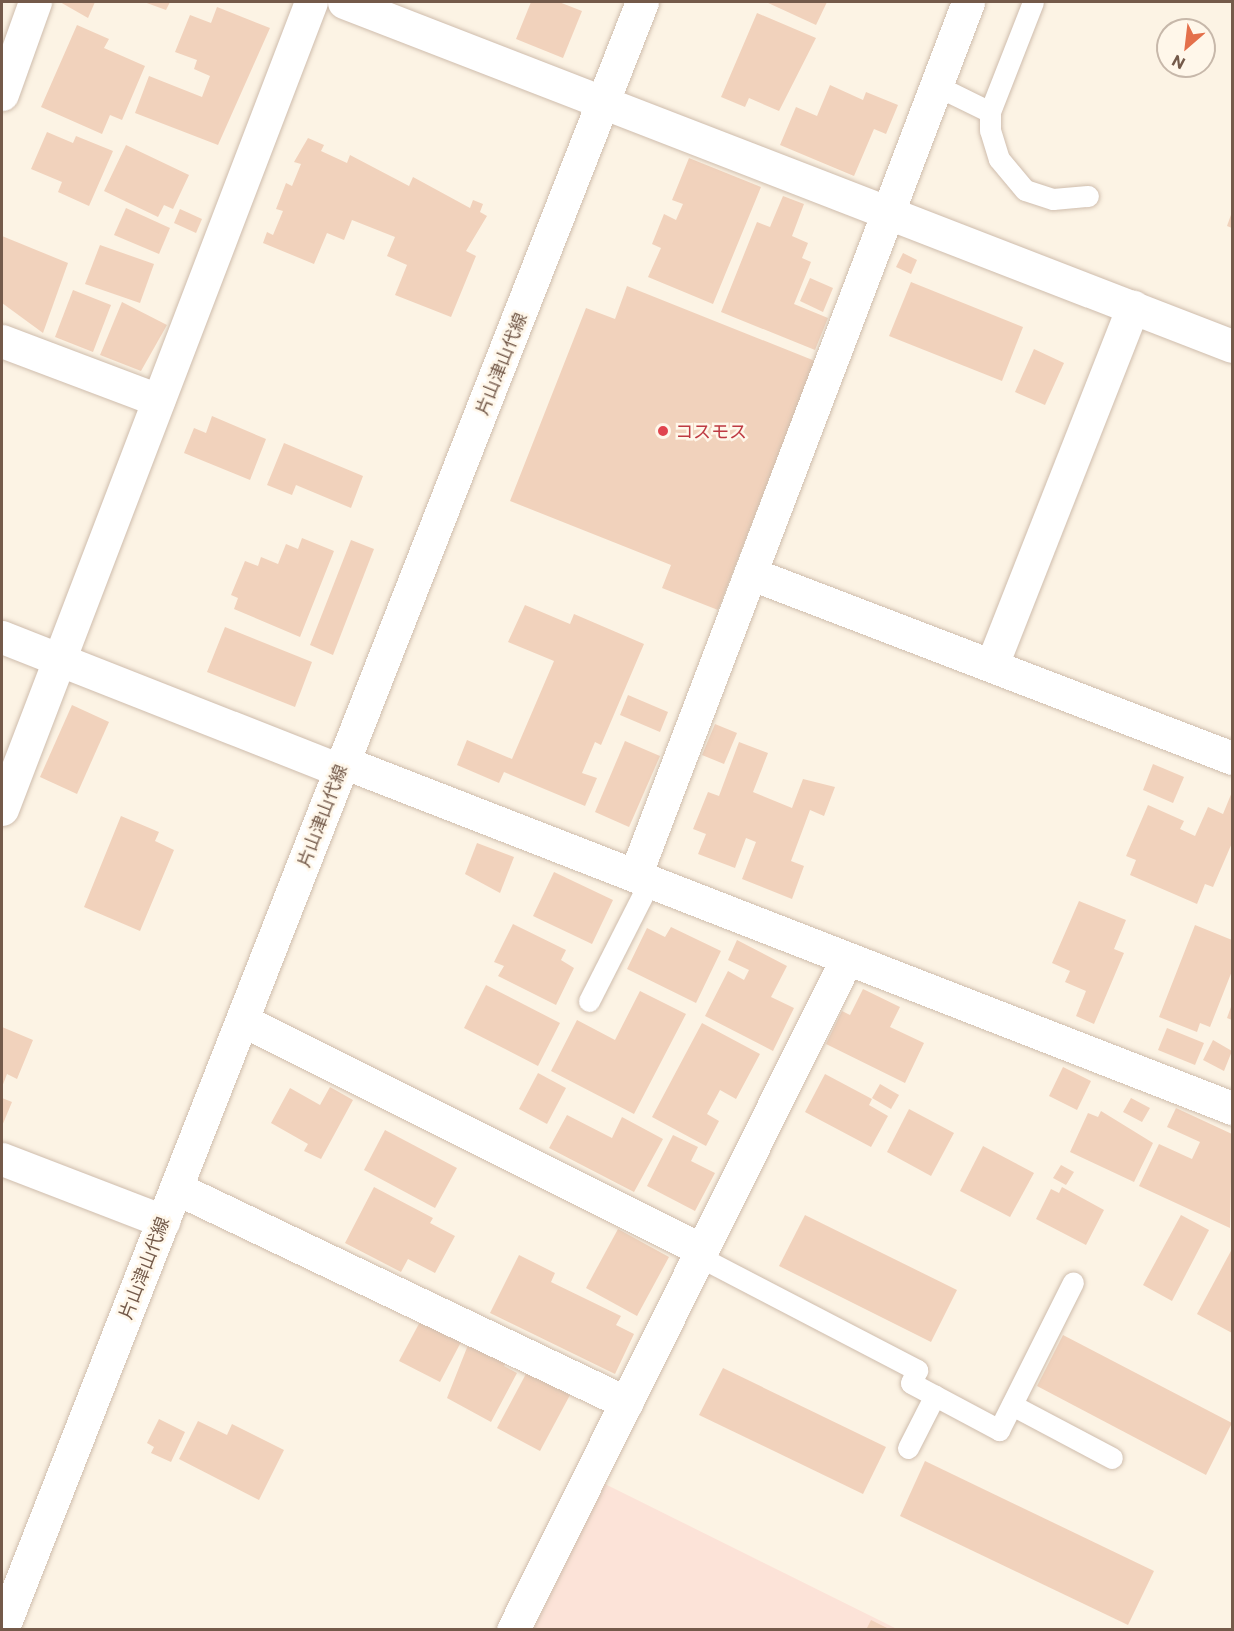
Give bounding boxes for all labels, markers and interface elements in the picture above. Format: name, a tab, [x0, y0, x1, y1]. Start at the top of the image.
north arrow	[1156, 18, 1216, 78]
text: N	[1168, 51, 1188, 74]
street label: 片山津山代線	[471, 310, 531, 418]
place label: コスモス	[675, 420, 747, 442]
marker: コスモス	[656, 424, 670, 438]
street label: 片山津山代線	[293, 762, 351, 870]
street label: 片山津山代線	[115, 1214, 173, 1322]

